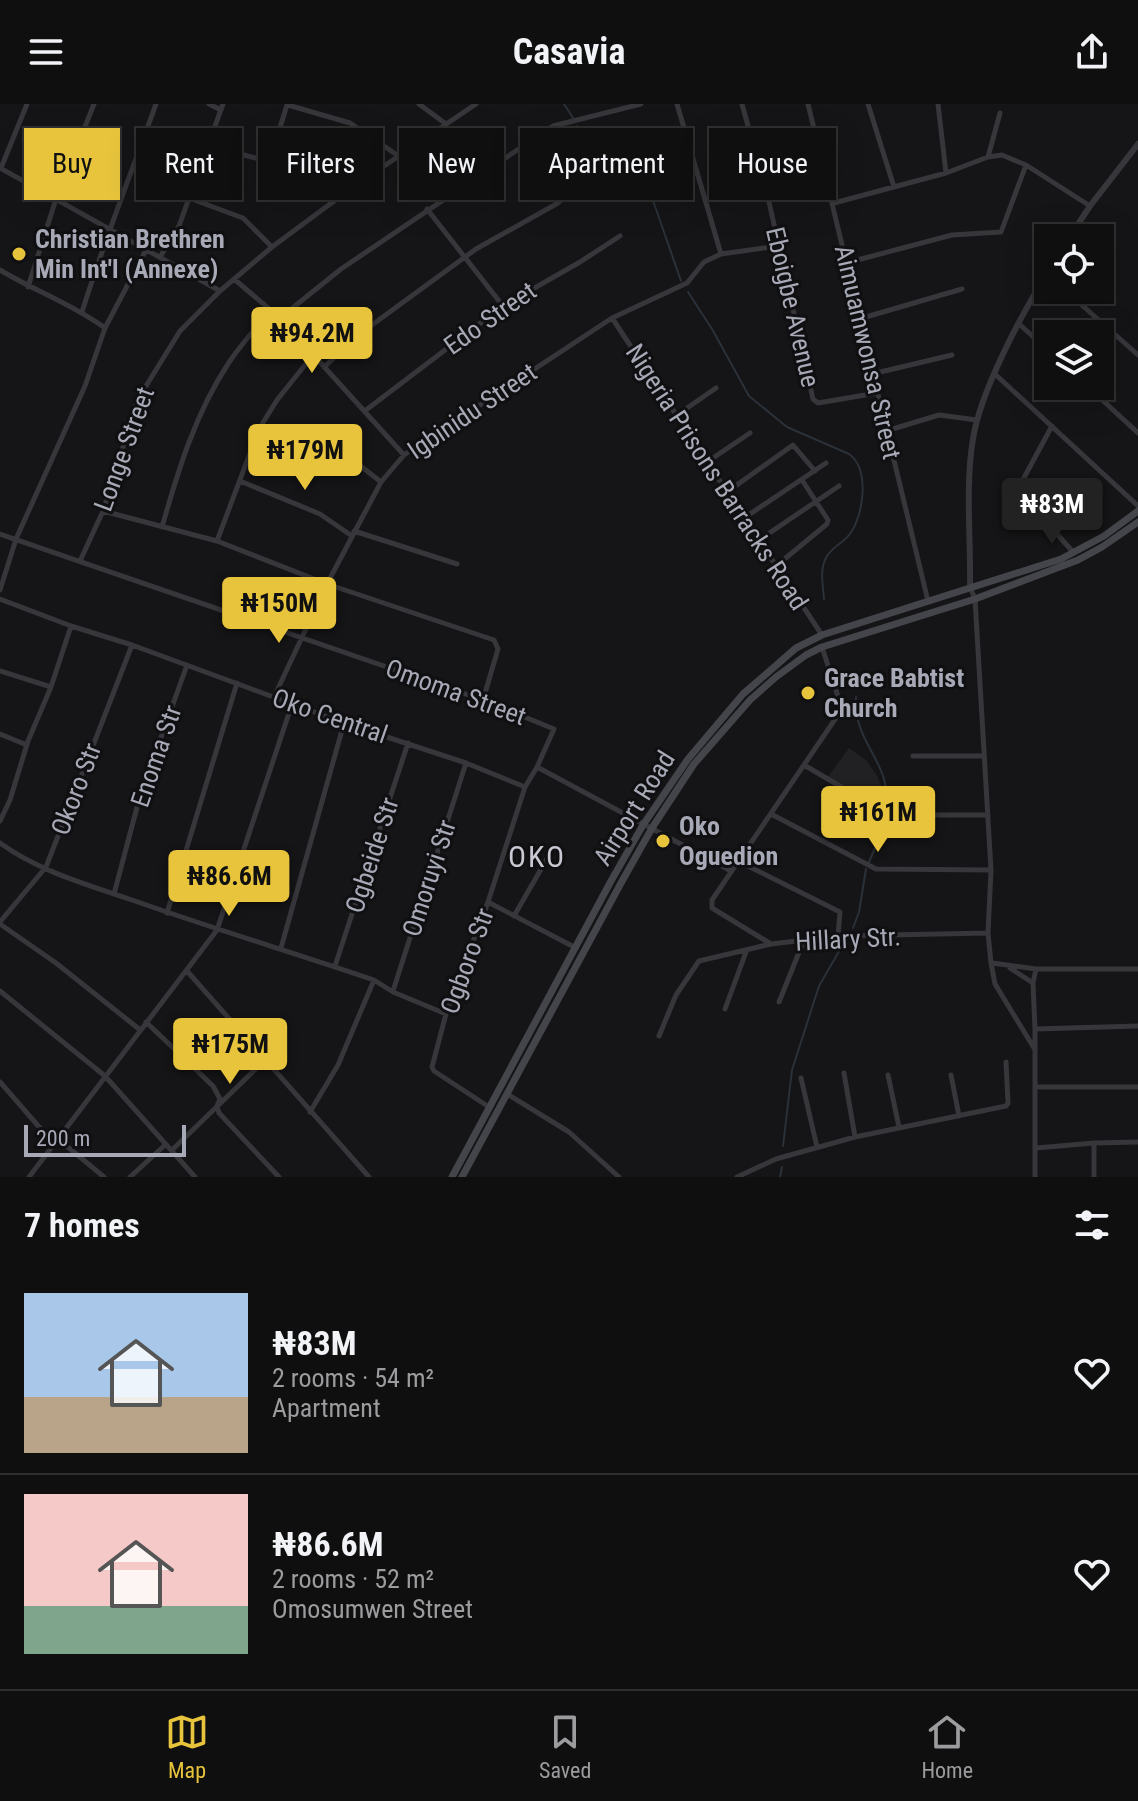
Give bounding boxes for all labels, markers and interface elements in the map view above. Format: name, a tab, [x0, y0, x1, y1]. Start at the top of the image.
icon: menu	[24, 30, 68, 74]
icon: share	[1070, 30, 1114, 74]
text: Casavia	[513, 31, 625, 73]
chip: Buy	[24, 128, 120, 200]
chip: Rent	[136, 128, 242, 200]
chip: Filters	[258, 128, 383, 200]
chip: New	[399, 128, 504, 200]
chip: Apartment	[520, 128, 693, 200]
chip: House	[709, 128, 836, 200]
place label: Christian Brethren Min Int'l (Annexe)	[35, 224, 225, 284]
street label: Eboigbe Avenue	[760, 224, 826, 390]
map controls	[1034, 224, 1114, 400]
button: locate	[1034, 224, 1114, 304]
street label: Aimuamwonsa Street	[829, 242, 907, 462]
marker: Christian Brethren Min Int'l (Annexe)	[10, 245, 28, 263]
street label: Edo Street	[438, 275, 542, 361]
pin: ₦94.2M	[247, 307, 377, 375]
text: ₦94.2M	[269, 318, 355, 348]
button: layers	[1034, 320, 1114, 400]
street label: Nigeria Prisons Barracks Road	[620, 338, 814, 616]
street label: Igbinidu Street	[402, 357, 542, 465]
street label: Longe Street	[88, 383, 160, 515]
pin: ₦179M	[249, 424, 361, 492]
text: ₦179M	[266, 435, 344, 465]
pin: ₦83M	[1005, 478, 1099, 546]
text: ₦83M	[1020, 489, 1084, 519]
pin: ₦150M	[223, 577, 335, 645]
text: ₦150M	[240, 588, 318, 618]
street label: Omoma Street	[382, 653, 530, 731]
place label: Grace Babtist Church	[824, 663, 964, 723]
street label: Oko Central	[269, 682, 391, 750]
marker: Grace Babtist Church	[799, 684, 817, 702]
street label: Enoma Str	[125, 701, 187, 811]
street label: Okoro Str	[45, 739, 107, 839]
street label: Airport Road	[587, 745, 681, 871]
pin: ₦161M	[822, 786, 934, 854]
street label: Ogbeide Str	[339, 793, 405, 916]
text: ₦161M	[839, 797, 917, 827]
place label: Oko Oguedion	[679, 811, 778, 871]
street label: Omoruyi Str	[396, 816, 462, 940]
marker: Oko Oguedion	[654, 832, 672, 850]
district label: OKO	[508, 839, 566, 874]
pin: ₦86.6M	[164, 850, 294, 918]
text: ₦86.6M	[186, 861, 272, 891]
street label: Ogboro Str	[434, 904, 500, 1018]
street label: Hillary Str.	[794, 921, 902, 957]
pin: ₦175M	[174, 1018, 286, 1086]
text: ₦175M	[191, 1029, 269, 1059]
scale bar	[24, 1121, 186, 1157]
text: 200 m	[36, 1126, 90, 1151]
icon: filters	[1070, 1203, 1114, 1247]
text: 7 homes	[24, 1205, 140, 1245]
text: ₦83M	[272, 1323, 356, 1363]
icon: home	[88, 1325, 184, 1421]
icon: heart	[1070, 1351, 1114, 1395]
text: 2 rooms · 54 m²	[272, 1363, 434, 1393]
text: Apartment	[272, 1393, 381, 1423]
text: ₦86.6M	[272, 1524, 383, 1564]
icon: home	[88, 1526, 184, 1622]
icon: heart	[1070, 1552, 1114, 1596]
text: 2 rooms · 52 m²	[272, 1564, 434, 1594]
text: Omosumwen Street	[272, 1594, 473, 1624]
tab: Map	[165, 1710, 209, 1783]
tab: Saved	[539, 1710, 591, 1783]
tab: Home	[921, 1710, 973, 1783]

